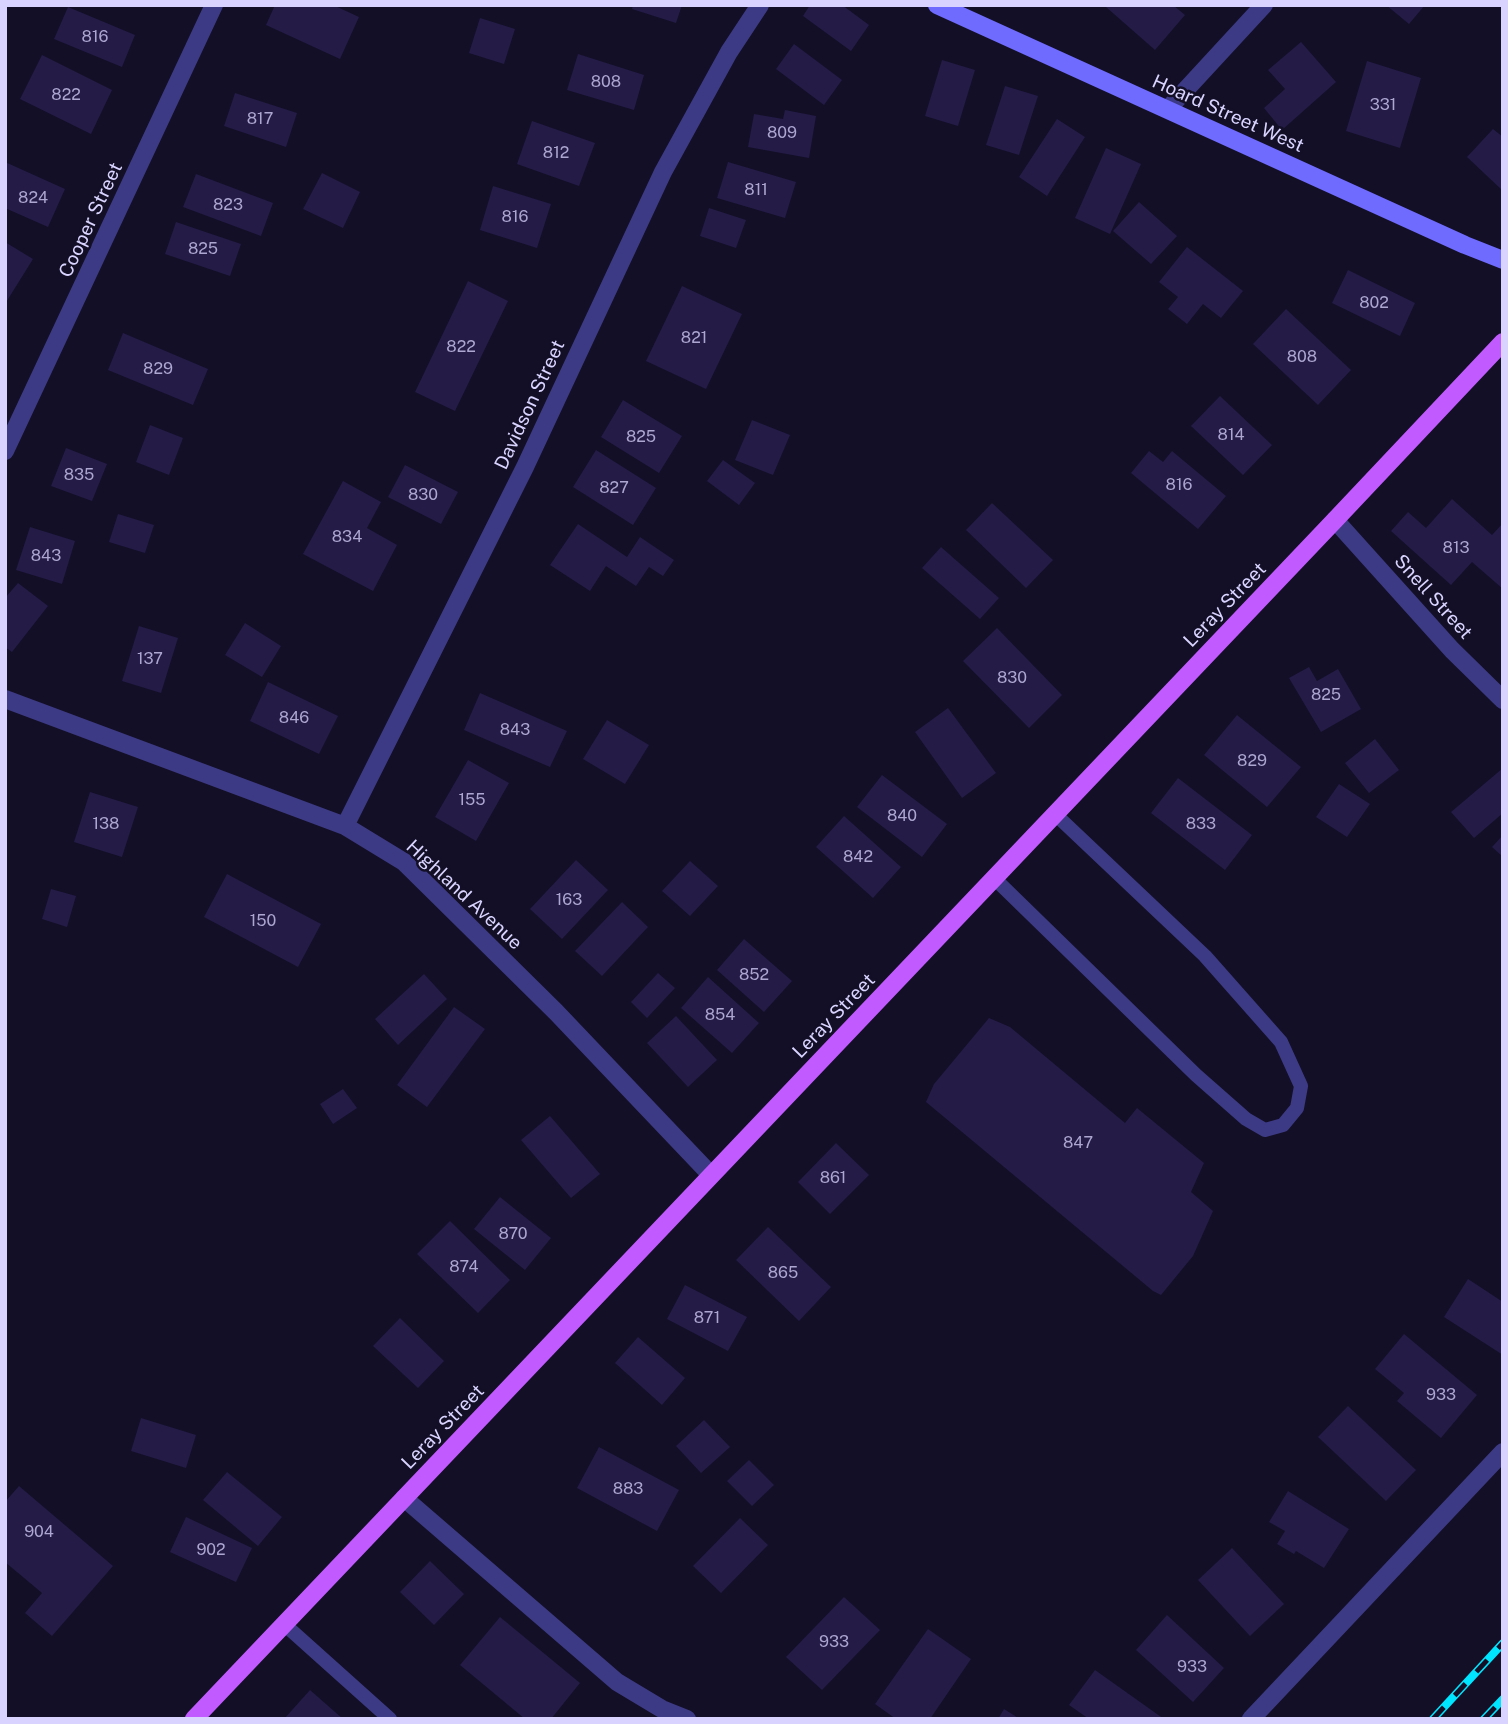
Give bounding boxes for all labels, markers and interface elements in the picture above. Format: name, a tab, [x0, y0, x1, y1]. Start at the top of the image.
house number: 816	[82, 27, 108, 47]
street label: Hoard Street West	[1149, 70, 1307, 158]
house number: 808	[591, 72, 621, 92]
house number: 822	[51, 85, 81, 105]
house number: 331	[1370, 95, 1396, 115]
house number: 817	[247, 109, 273, 129]
house number: 809	[767, 123, 797, 143]
house number: 812	[543, 143, 569, 163]
street label: Cooper Street	[54, 159, 128, 281]
house number: 811	[744, 180, 768, 200]
house number: 824	[18, 188, 48, 208]
house number: 823	[213, 195, 243, 215]
house number: 816	[502, 207, 528, 227]
house number: 825	[188, 239, 218, 259]
house number: 802	[1359, 293, 1389, 313]
house number: 821	[681, 328, 707, 348]
house number: 822	[446, 337, 476, 357]
street label: Davidson Street	[490, 337, 570, 473]
house number: 808	[1287, 347, 1317, 367]
house number: 829	[143, 359, 173, 379]
house number: 814	[1218, 425, 1244, 445]
house number: 825	[626, 427, 656, 447]
house number: 835	[64, 465, 94, 485]
house number: 816	[1166, 475, 1192, 495]
house number: 827	[599, 478, 629, 498]
house number: 830	[408, 485, 438, 505]
house number: 834	[332, 527, 362, 547]
house number: 813	[1443, 538, 1469, 558]
house number: 843	[31, 546, 61, 566]
street label: Snell Street	[1389, 550, 1477, 644]
street label: Leray Street	[1179, 558, 1271, 652]
house number: 137	[137, 649, 163, 669]
house number: 830	[997, 668, 1027, 688]
house number: 825	[1311, 685, 1341, 705]
house number: 846	[279, 708, 309, 728]
house number: 843	[500, 720, 530, 740]
house number: 829	[1237, 751, 1267, 771]
house number: 155	[458, 790, 486, 810]
house number: 840	[887, 806, 917, 826]
house number: 138	[93, 814, 119, 834]
house number: 833	[1186, 814, 1216, 834]
street label: Highland Avenue	[401, 835, 527, 955]
house number: 842	[843, 847, 873, 867]
house number: 163	[556, 890, 582, 910]
house number: 150	[250, 911, 276, 931]
house number: 852	[739, 965, 769, 985]
street label: Leray Street	[788, 969, 880, 1063]
house number: 854	[705, 1005, 735, 1025]
house number: 847	[1063, 1133, 1093, 1153]
house number: 861	[820, 1168, 846, 1188]
house number: 870	[498, 1224, 528, 1244]
house number: 874	[449, 1257, 479, 1277]
house number: 865	[768, 1263, 798, 1283]
house number: 871	[694, 1308, 720, 1328]
street label: Leray Street	[397, 1380, 489, 1474]
house number: 933	[1426, 1385, 1456, 1405]
house number: 883	[613, 1479, 643, 1499]
house number: 904	[24, 1522, 54, 1542]
house number: 902	[196, 1540, 226, 1560]
house number: 933	[819, 1632, 849, 1652]
house number: 933	[1177, 1657, 1207, 1677]

